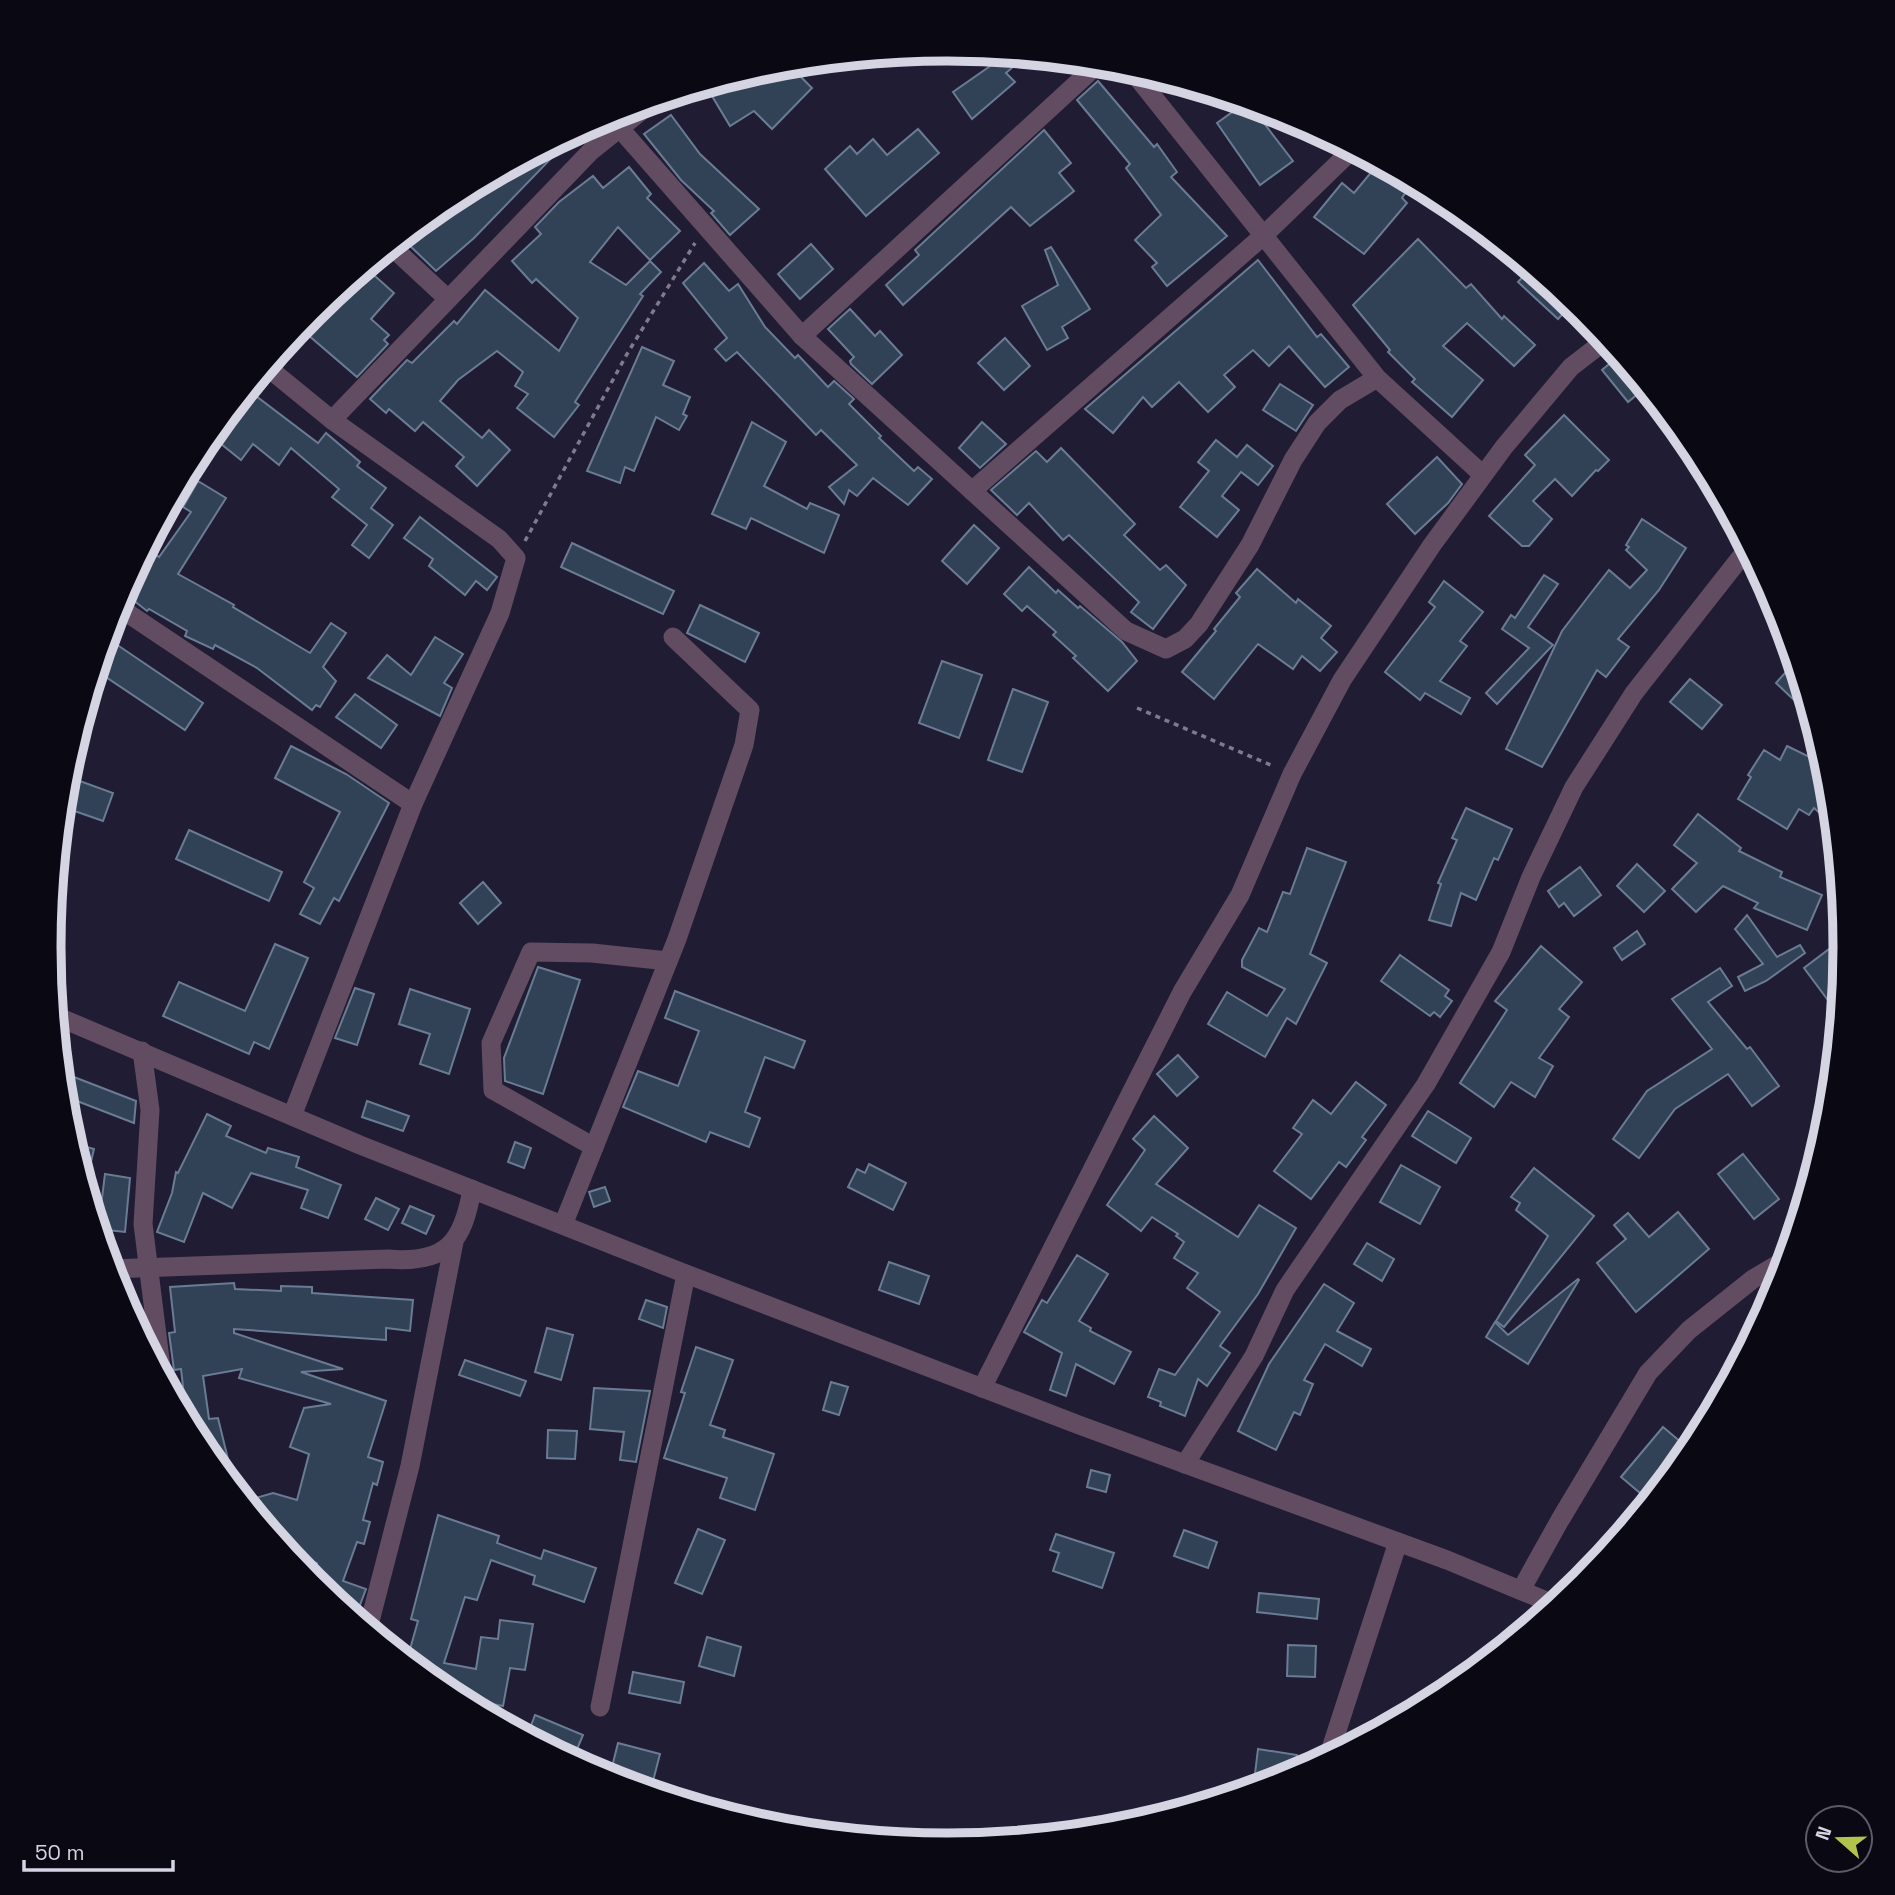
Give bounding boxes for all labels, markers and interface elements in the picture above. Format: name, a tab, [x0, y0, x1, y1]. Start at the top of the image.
north arrow	[1804, 1804, 1874, 1874]
text: N	[1810, 1823, 1837, 1844]
scale bar	[24, 1828, 173, 1872]
text: 50 m	[35, 1839, 85, 1866]

